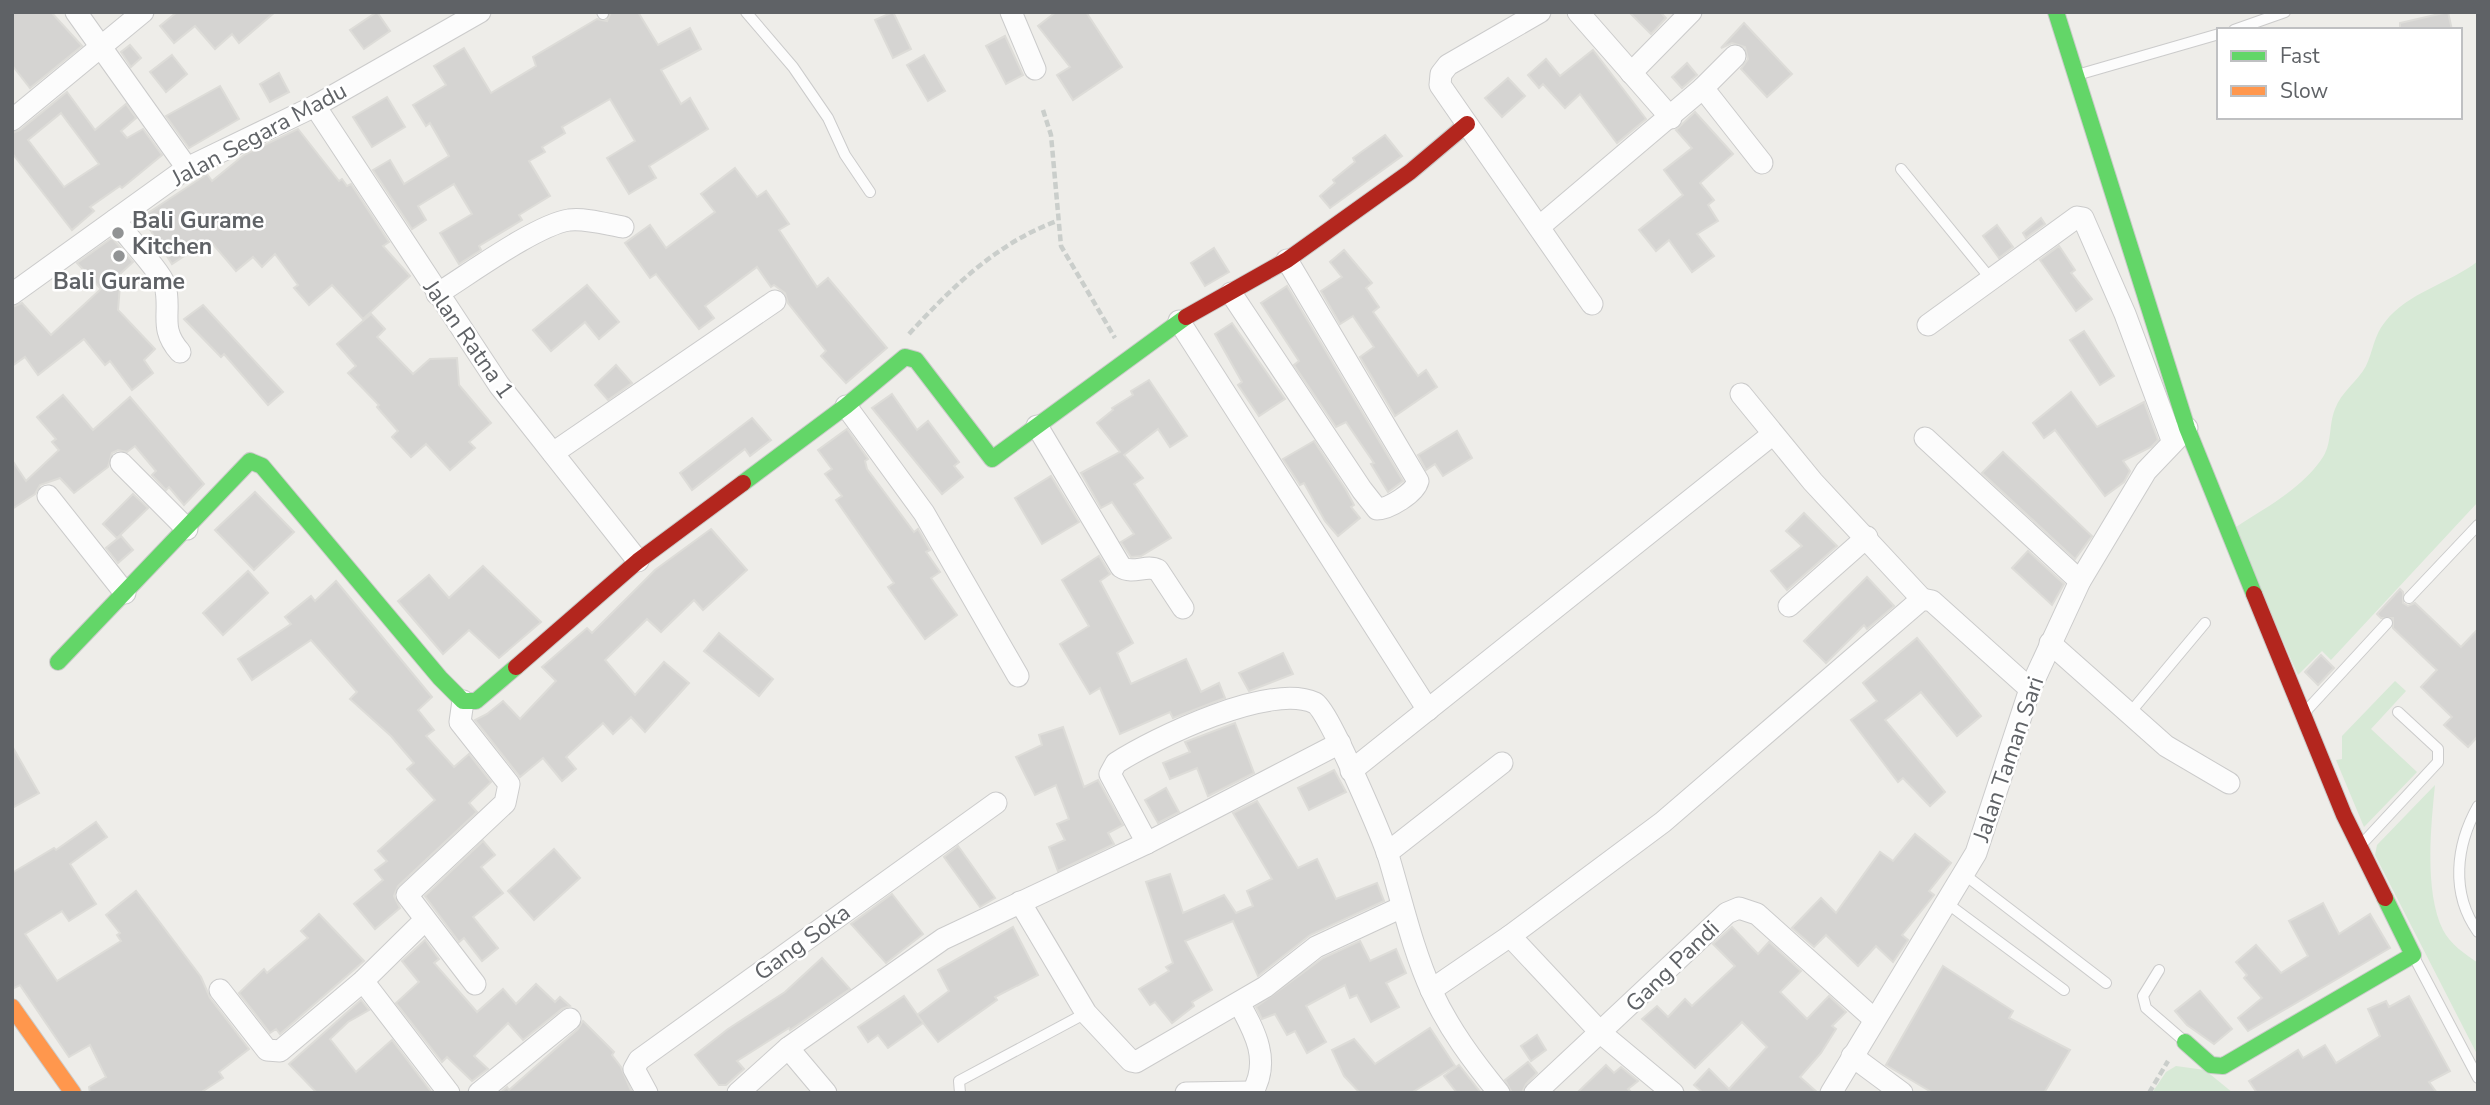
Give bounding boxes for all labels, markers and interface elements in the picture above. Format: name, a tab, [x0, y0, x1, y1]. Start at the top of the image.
legend	[2217, 28, 2462, 119]
text: Fast	[2280, 42, 2320, 70]
street label: Jalan Segara Madu	[165, 75, 352, 194]
text: Slow	[2280, 77, 2329, 105]
place label: Bali Gurame Kitchen	[132, 205, 264, 262]
marker: Bali Gurame Kitchen	[110, 225, 126, 241]
marker: Bali Gurame	[111, 248, 127, 264]
place label: Bali Gurame	[53, 266, 185, 297]
street label: Jalan Ratna 1	[416, 273, 521, 405]
street label: Jalan Taman Sari	[1965, 672, 2051, 847]
street label: Gang Soka	[748, 897, 857, 988]
street label: Gang Pandi	[1619, 914, 1726, 1019]

